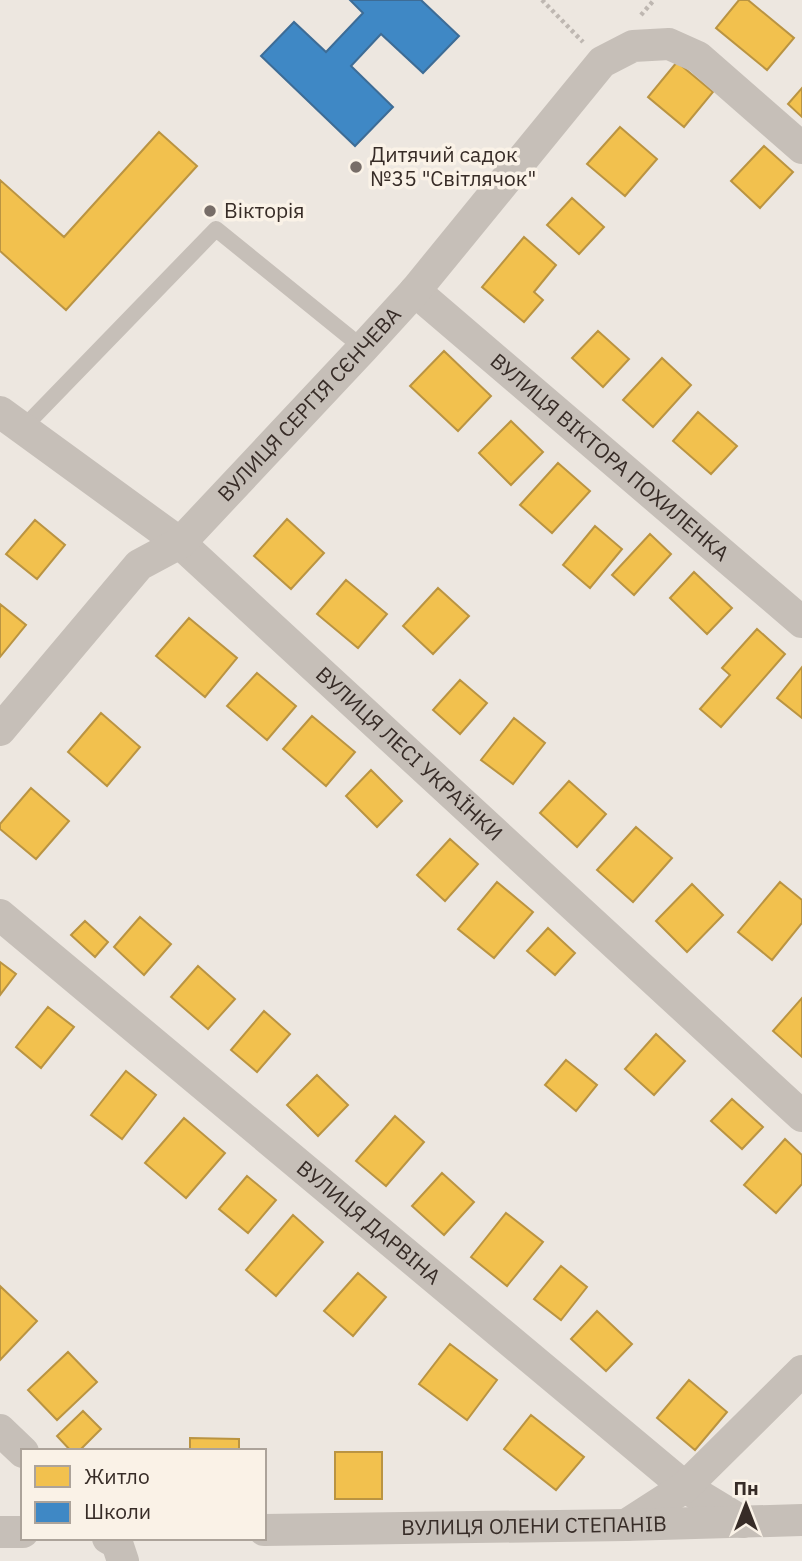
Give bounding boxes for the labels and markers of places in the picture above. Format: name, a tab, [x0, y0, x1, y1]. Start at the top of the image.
place label: Дитячий садок №35 "Світлячок"	[370, 140, 536, 192]
marker: Дитячий садок №35 "Світлячок"	[348, 159, 364, 175]
place label: Вікторія	[224, 196, 305, 224]
marker: Вікторія	[202, 203, 218, 219]

